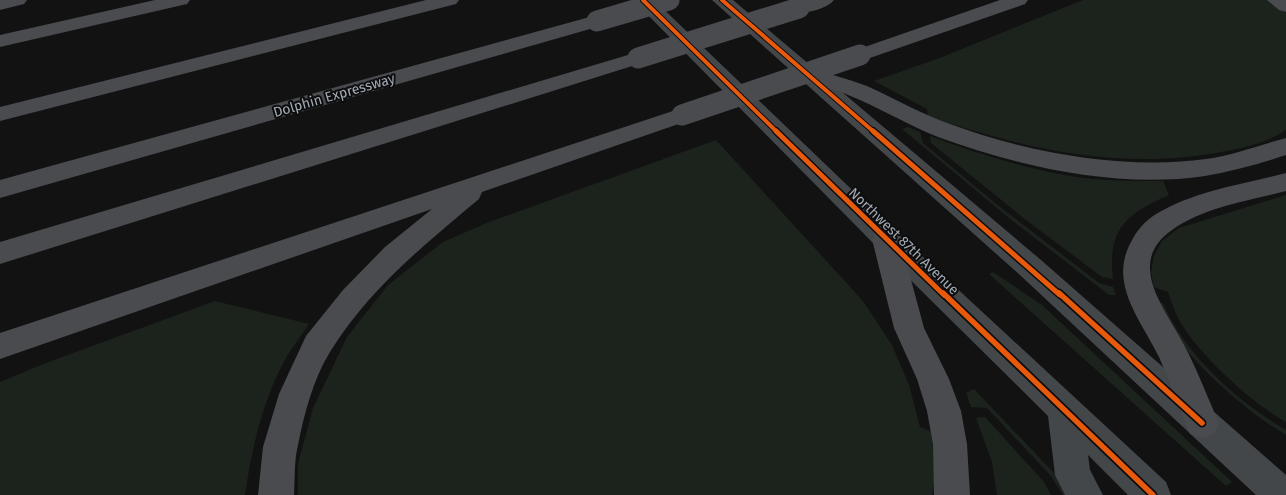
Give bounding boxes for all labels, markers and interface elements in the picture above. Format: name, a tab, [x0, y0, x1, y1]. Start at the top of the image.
street label: Dolphin Expressway	[271, 70, 397, 121]
street label: Northwest 87th Avenue	[845, 184, 962, 298]

